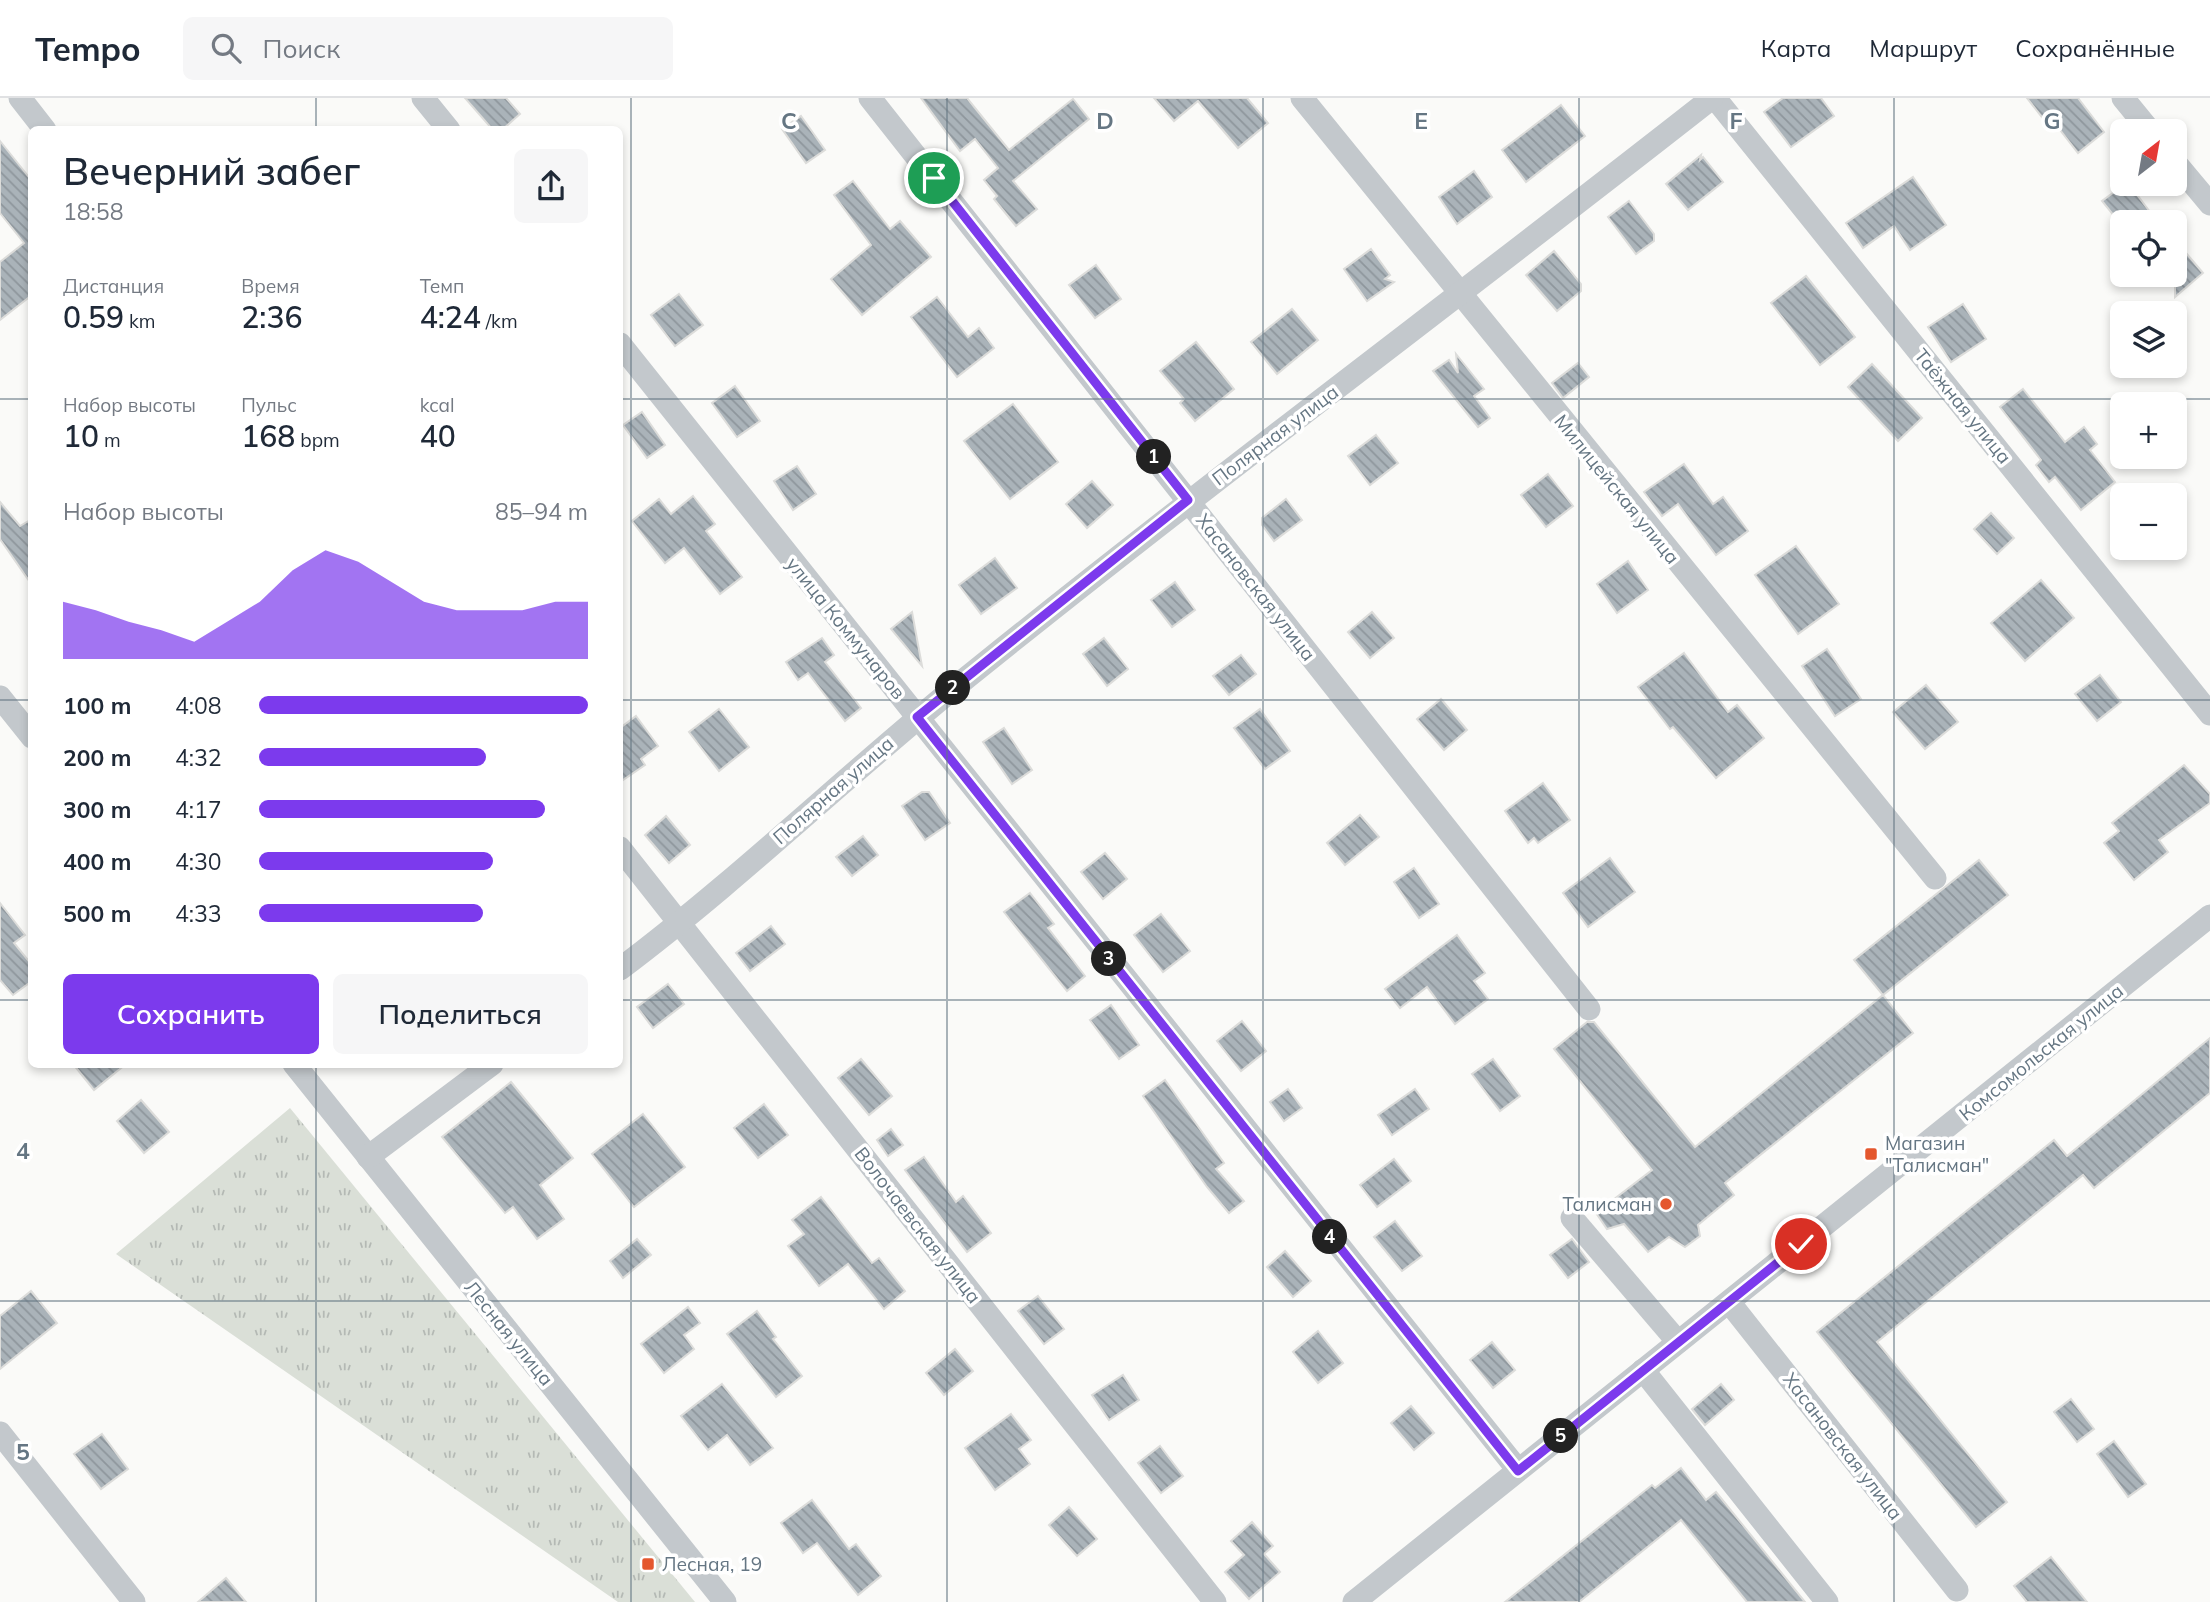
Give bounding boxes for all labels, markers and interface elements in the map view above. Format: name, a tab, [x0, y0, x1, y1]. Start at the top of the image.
search box	[183, 17, 673, 80]
text: Tempo	[35, 28, 141, 69]
icon: search	[207, 29, 245, 67]
text: Поиск	[263, 32, 340, 65]
text: Карта	[1761, 33, 1831, 63]
text: Маршрут	[1869, 33, 1977, 63]
text: Сохранённые	[2015, 33, 2175, 63]
text: C	[781, 106, 797, 135]
text: D	[1096, 106, 1114, 135]
text: E	[1414, 106, 1428, 135]
text: F	[1729, 106, 1743, 135]
text: G	[2043, 106, 2061, 135]
north arrow	[2110, 119, 2188, 196]
map controls	[2110, 119, 2187, 560]
text: Вечерний забег	[63, 147, 360, 195]
pin	[904, 148, 964, 208]
button: share	[514, 149, 588, 223]
icon: arrive	[915, 159, 953, 197]
text: 18:58	[63, 197, 123, 226]
button: locate	[2110, 210, 2187, 287]
text: Дистанция	[63, 274, 164, 298]
text: Время	[241, 274, 300, 298]
text: Темп	[420, 274, 464, 298]
text: 0.59	[63, 298, 124, 336]
text: 2:36	[241, 298, 302, 336]
text: 4:24	[420, 298, 481, 336]
button: layers	[2110, 301, 2187, 378]
text: km	[124, 309, 156, 333]
text: /km	[481, 309, 518, 333]
street label: Таёжная улица	[1909, 344, 2017, 468]
street label: Полярная улица	[1207, 380, 1343, 490]
button: +	[2110, 392, 2187, 469]
text: Набор высоты	[63, 393, 196, 417]
text: Пульс	[241, 393, 297, 417]
text: kcal	[420, 393, 454, 417]
street label: Милицейская улица	[1549, 409, 1685, 569]
text: 10	[63, 417, 99, 455]
text: 168	[241, 417, 295, 455]
text: 40	[420, 417, 456, 455]
text: m	[99, 428, 121, 452]
text: bpm	[295, 428, 340, 452]
pin: 1	[1136, 440, 1172, 474]
text: 1	[1148, 444, 1159, 468]
button: −	[2110, 483, 2187, 560]
text: Набор высоты	[63, 497, 224, 526]
text: 85–94 m	[495, 497, 588, 526]
street label: Хасановская улица	[1191, 509, 1321, 665]
street label: улица Коммунаров	[781, 552, 911, 704]
pin: 2	[936, 670, 970, 706]
text: 2	[947, 675, 958, 699]
text: 100 m	[63, 691, 131, 720]
text: 4:08	[175, 691, 222, 720]
street label: Полярная улица	[768, 731, 898, 849]
text: 200 m	[63, 743, 131, 772]
text: 4:32	[175, 743, 222, 772]
text: 300 m	[63, 795, 131, 824]
text: 4:17	[175, 795, 222, 824]
text: 400 m	[63, 847, 131, 876]
text: 4:30	[175, 847, 222, 876]
text: 500 m	[63, 899, 131, 928]
text: 4:33	[175, 899, 222, 928]
pin: 3	[1092, 942, 1126, 976]
text: 3	[1103, 946, 1114, 970]
button: Сохранить	[63, 974, 319, 1054]
button: Поделиться	[333, 974, 588, 1054]
street label: Комсомольская улица	[1954, 978, 2128, 1126]
place label: Магазин "Талисман"	[1885, 1131, 1989, 1177]
text: 4	[16, 1136, 30, 1165]
street label: Волочаевская улица	[850, 1142, 986, 1308]
marker: Магазин "Талисман"	[1863, 1146, 1879, 1162]
place label: Талисман	[1563, 1192, 1652, 1216]
marker: Талисман	[1658, 1196, 1674, 1212]
pin	[1771, 1214, 1831, 1274]
pin: 4	[1312, 1220, 1348, 1254]
text: 4	[1324, 1224, 1335, 1248]
icon: check	[1782, 1225, 1820, 1263]
street label: Лесная улица	[459, 1276, 559, 1390]
street label: Хасановская улица	[1778, 1368, 1908, 1524]
pin: 5	[1544, 1418, 1578, 1454]
text: 5	[1555, 1423, 1566, 1447]
text: 5	[16, 1437, 30, 1466]
place label: Лесная, 19	[662, 1552, 762, 1576]
marker: Лесная, 19	[640, 1556, 656, 1572]

